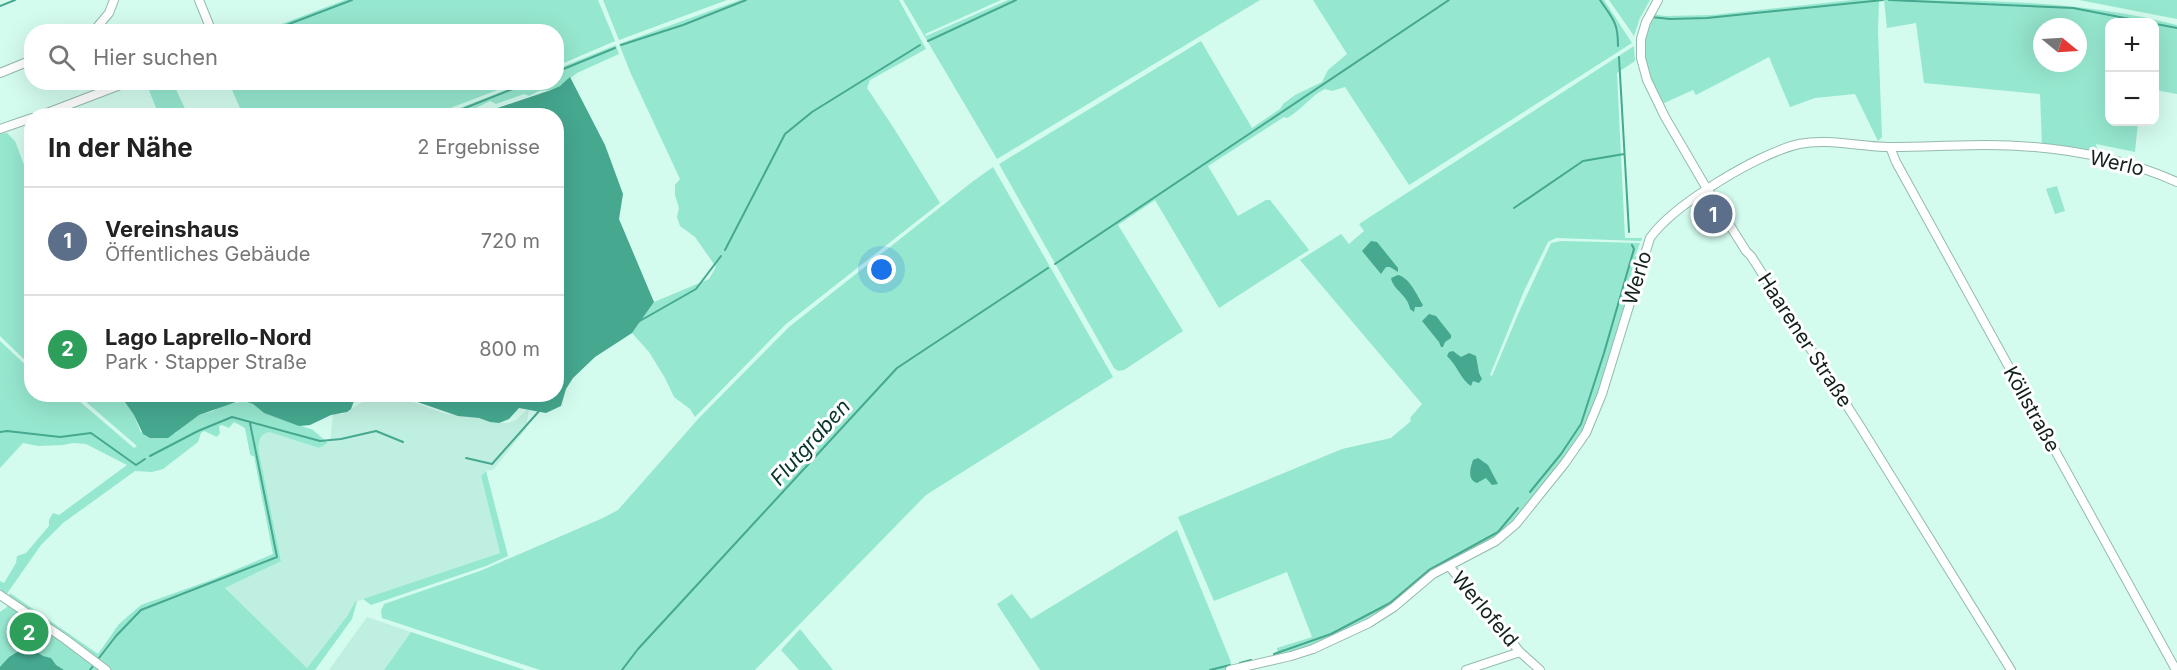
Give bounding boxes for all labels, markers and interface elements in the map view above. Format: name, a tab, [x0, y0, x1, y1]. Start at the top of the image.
north arrow	[2033, 18, 2087, 72]
map controls	[2105, 18, 2159, 126]
button: +	[2105, 18, 2159, 72]
search box	[24, 24, 564, 90]
icon: search	[45, 41, 78, 74]
text: Hier suchen	[93, 44, 218, 70]
button: −	[2105, 72, 2159, 126]
text: In der Nähe	[48, 132, 193, 163]
text: 2 Ergebnisse	[417, 135, 540, 159]
street label: Werlo	[2087, 145, 2147, 181]
pin: 1	[1694, 192, 1732, 236]
text: Vereinshaus	[105, 216, 239, 242]
text: 1	[63, 229, 72, 253]
text: 720 m	[481, 229, 540, 253]
text: Öffentliches Gebäude	[105, 242, 311, 266]
street label: Werlo	[1617, 248, 1657, 308]
your location	[867, 255, 896, 284]
street label: Haarener Straße	[1753, 268, 1857, 412]
text: Lago Laprello-Nord	[105, 324, 312, 350]
text: 2	[61, 337, 74, 361]
text: 800 m	[479, 337, 540, 361]
text: Park · Stapper Straße	[105, 350, 307, 374]
street label: Köllstraße	[1999, 362, 2065, 456]
water label: Flutgraben	[765, 394, 855, 490]
street label: Werlofeld	[1447, 567, 1523, 651]
pin: 2	[9, 610, 48, 654]

